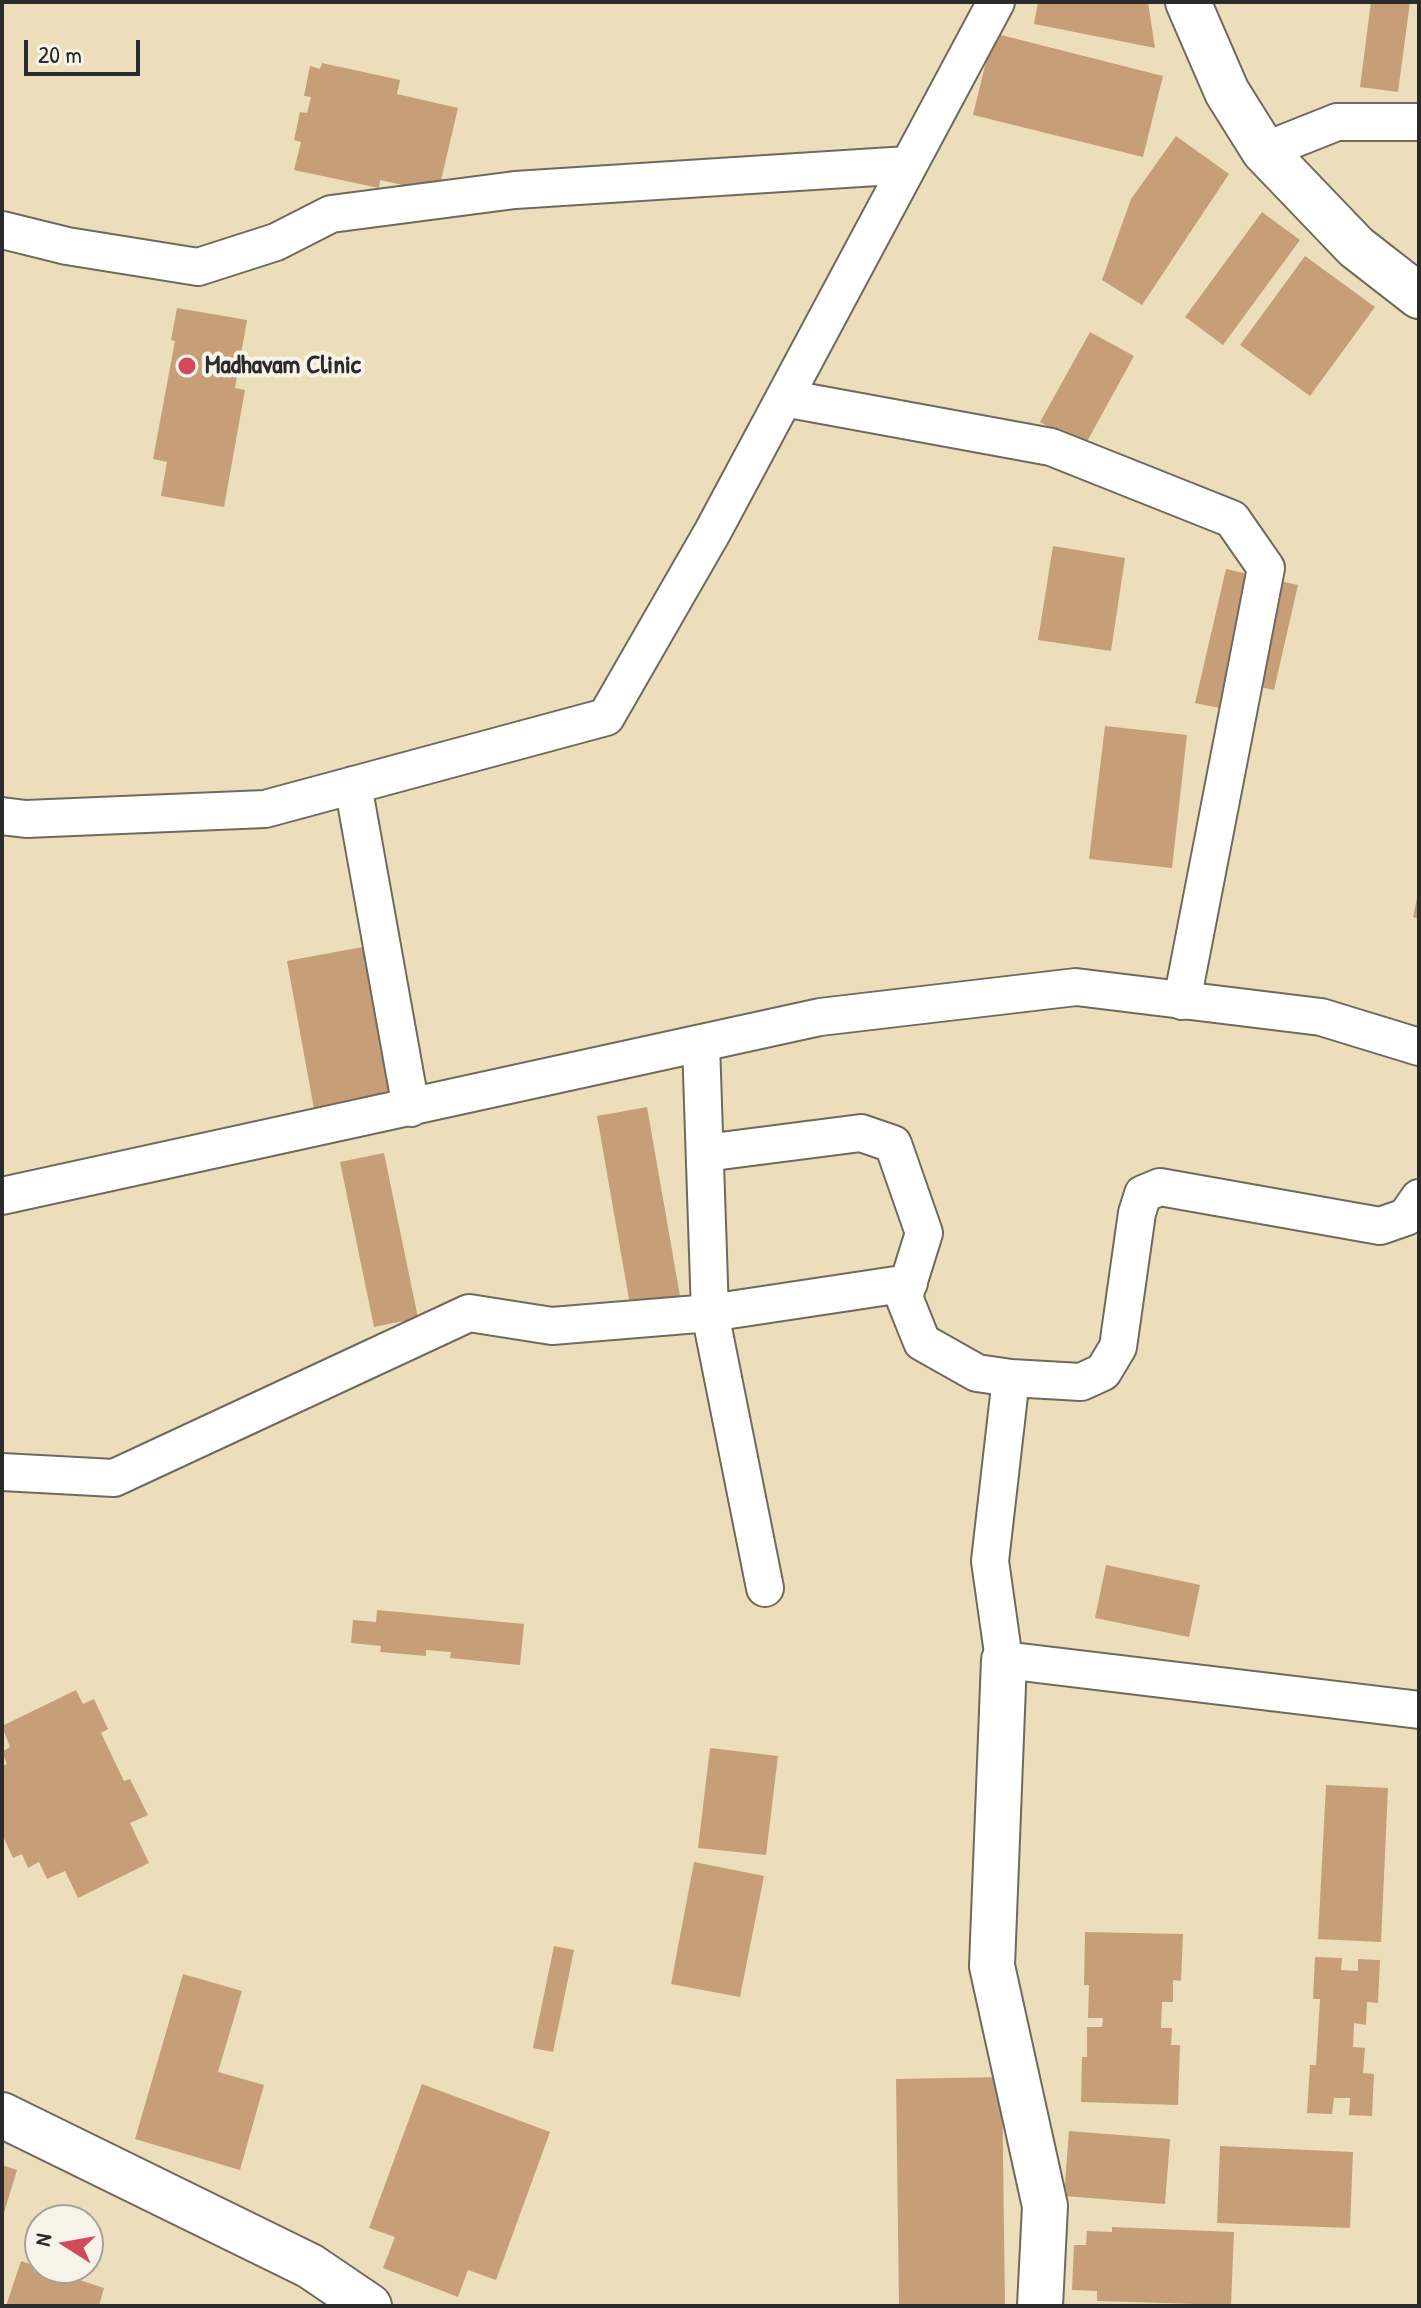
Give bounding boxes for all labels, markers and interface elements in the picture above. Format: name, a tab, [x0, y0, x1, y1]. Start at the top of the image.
scale bar	[28, 24, 144, 74]
text: 20 m	[38, 38, 82, 70]
place label: Madhavam Clinic	[205, 350, 361, 382]
marker: Madhavam Clinic	[176, 355, 198, 377]
north arrow	[24, 2204, 104, 2284]
text: N	[27, 2231, 58, 2248]

